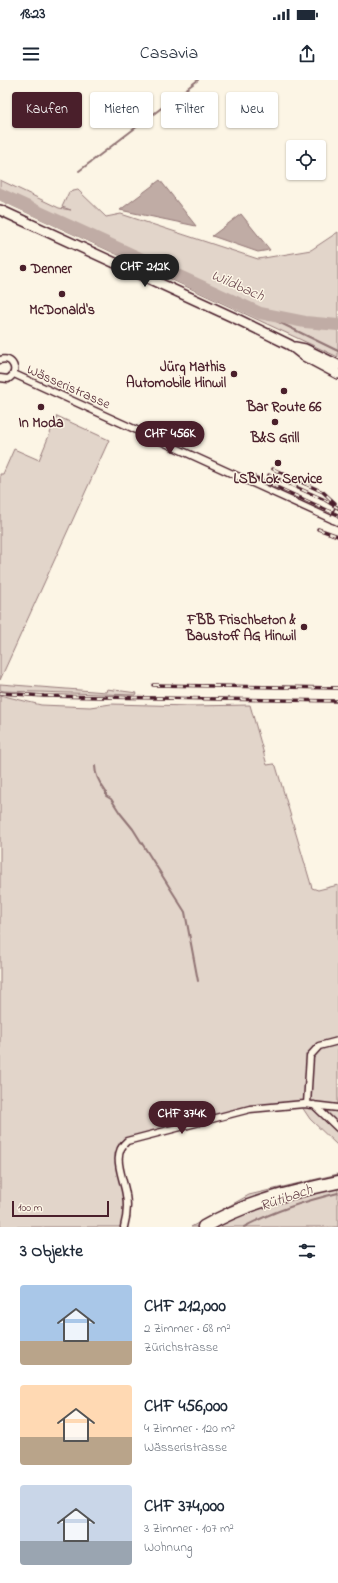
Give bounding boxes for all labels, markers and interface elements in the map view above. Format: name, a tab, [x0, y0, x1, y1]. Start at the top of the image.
text: 18:23	[20, 3, 45, 25]
text: Casavia	[140, 41, 198, 67]
icon: menu	[20, 43, 42, 65]
icon: share	[296, 43, 318, 65]
chip: Kaufen	[12, 92, 82, 128]
chip: Mieten	[90, 92, 153, 128]
chip: Filter	[161, 92, 218, 128]
chip: Neu	[226, 92, 278, 128]
map controls	[286, 140, 326, 180]
button: locate	[286, 140, 326, 180]
pin: CHF 212K	[104, 254, 186, 288]
text: CHF 212K	[120, 257, 170, 276]
place label: Denner	[30, 259, 73, 280]
marker: Denner	[18, 263, 28, 273]
water label: Wildbach	[208, 265, 268, 308]
marker: McDonald's	[57, 289, 67, 299]
place label: McDonald's	[29, 300, 95, 321]
place label: Jürg Mathis Automobile Hinwil	[126, 357, 227, 394]
street label: Wässeristrasse	[23, 360, 114, 415]
marker: Jürg Mathis Automobile Hinwil	[229, 369, 239, 379]
marker: Bar Route 66	[279, 386, 289, 396]
place label: Bar Route 66	[246, 397, 322, 418]
marker: In Moda	[36, 402, 46, 412]
place label: In Moda	[19, 413, 64, 434]
marker: B&S Grill	[270, 417, 280, 427]
pin: CHF 456K	[129, 421, 211, 455]
text: CHF 456K	[144, 424, 196, 443]
place label: B&S Grill	[250, 428, 300, 449]
marker: LSB Lok Service	[273, 458, 283, 468]
place label: LSB Lok Service	[234, 469, 323, 490]
place label: FBB Frischbeton & Baustoff AG Hinwil	[185, 610, 297, 647]
marker: FBB Frischbeton & Baustoff AG Hinwil	[299, 622, 309, 632]
pin: CHF 374K	[141, 1101, 223, 1135]
text: CHF 374K	[158, 1104, 206, 1123]
water label: Rütibach	[257, 1178, 316, 1217]
scale bar	[12, 1199, 109, 1218]
text: 100 m	[18, 1200, 42, 1216]
text: 3 Objekte	[20, 1239, 83, 1264]
icon: filters	[296, 1240, 318, 1262]
text: CHF 212,000	[144, 1294, 226, 1319]
icon: home	[52, 1301, 100, 1349]
text: 2 Zimmer · 68 m²	[144, 1319, 231, 1338]
text: Zürichstrasse	[144, 1338, 218, 1357]
text: CHF 456,000	[144, 1394, 228, 1419]
icon: home	[52, 1401, 100, 1449]
text: 4 Zimmer · 120 m²	[144, 1419, 235, 1438]
text: Wässeristrasse	[144, 1438, 227, 1457]
text: CHF 374,000	[144, 1494, 224, 1519]
icon: home	[52, 1501, 100, 1549]
text: 3 Zimmer · 107 m²	[144, 1519, 234, 1538]
text: Wohnung	[144, 1538, 193, 1557]

